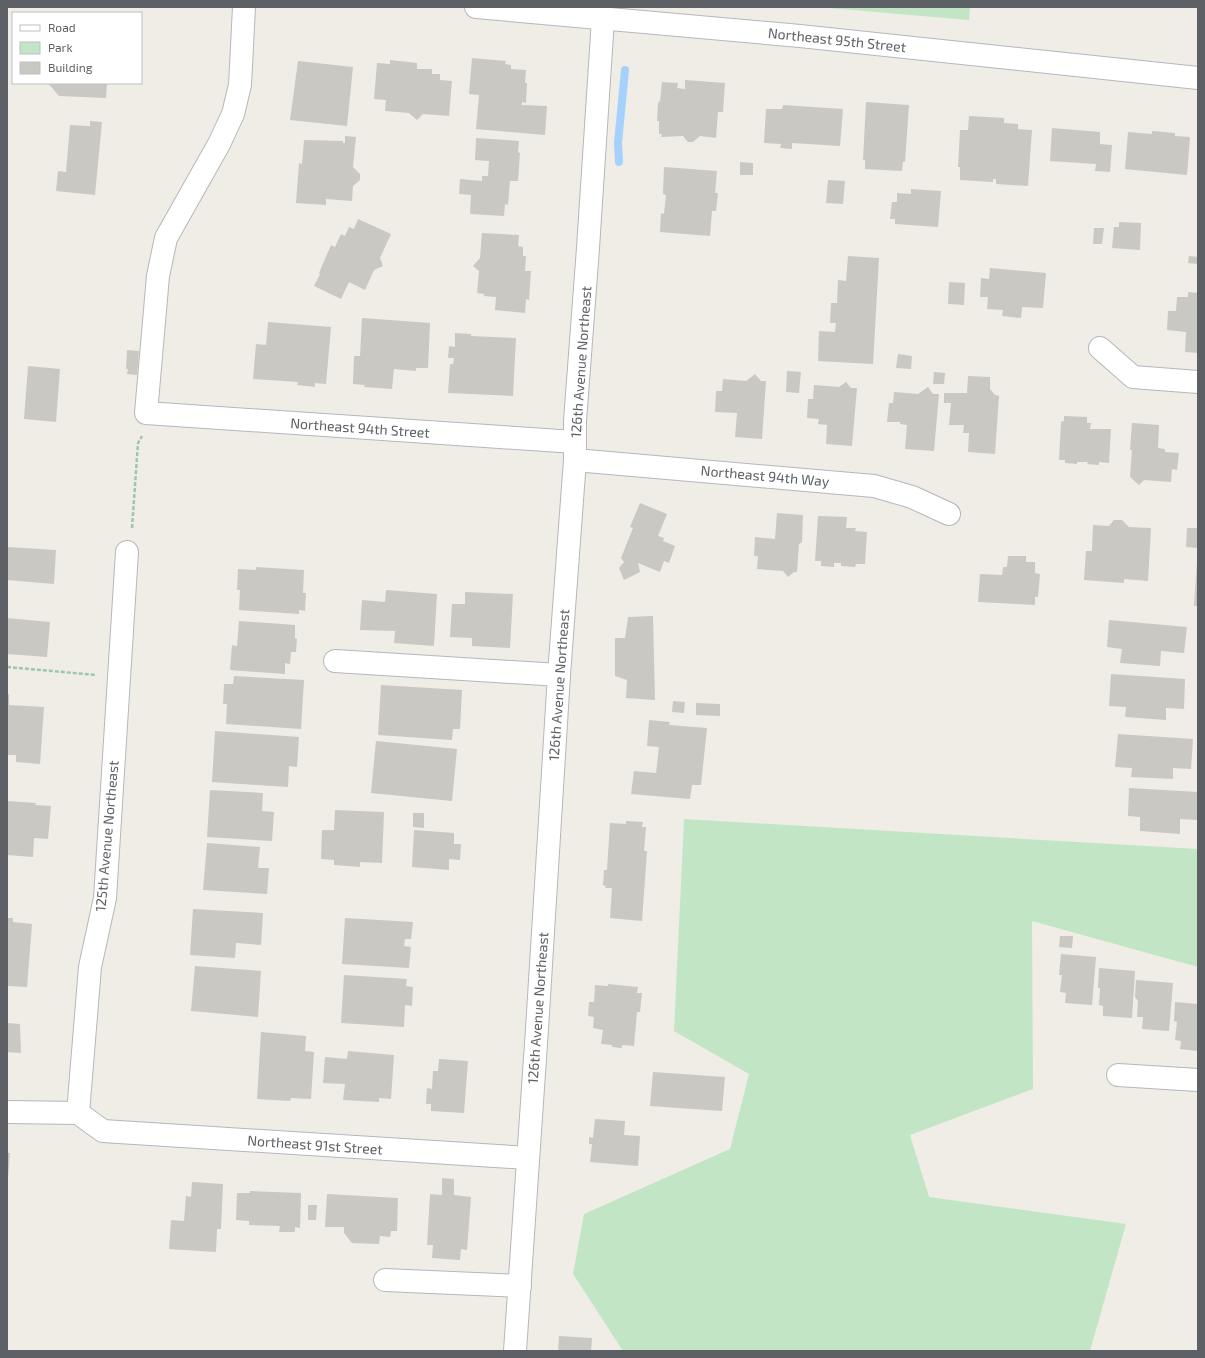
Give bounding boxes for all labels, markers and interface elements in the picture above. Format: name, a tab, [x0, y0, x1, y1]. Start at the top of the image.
legend	[12, 12, 142, 84]
text: Road	[48, 20, 76, 34]
street label: Northeast 95th Street	[767, 24, 907, 55]
text: Park	[48, 40, 73, 54]
text: Building	[48, 60, 93, 74]
street label: 126th Avenue Northeast	[567, 285, 594, 439]
street label: Northeast 94th Street	[290, 414, 430, 441]
street label: Northeast 94th Way	[700, 461, 831, 490]
street label: 126th Avenue Northeast	[545, 608, 572, 762]
street label: 125th Avenue Northeast	[91, 760, 122, 912]
street label: 126th Avenue Northeast	[524, 931, 551, 1085]
street label: Northeast 91st Street	[247, 1131, 383, 1158]

